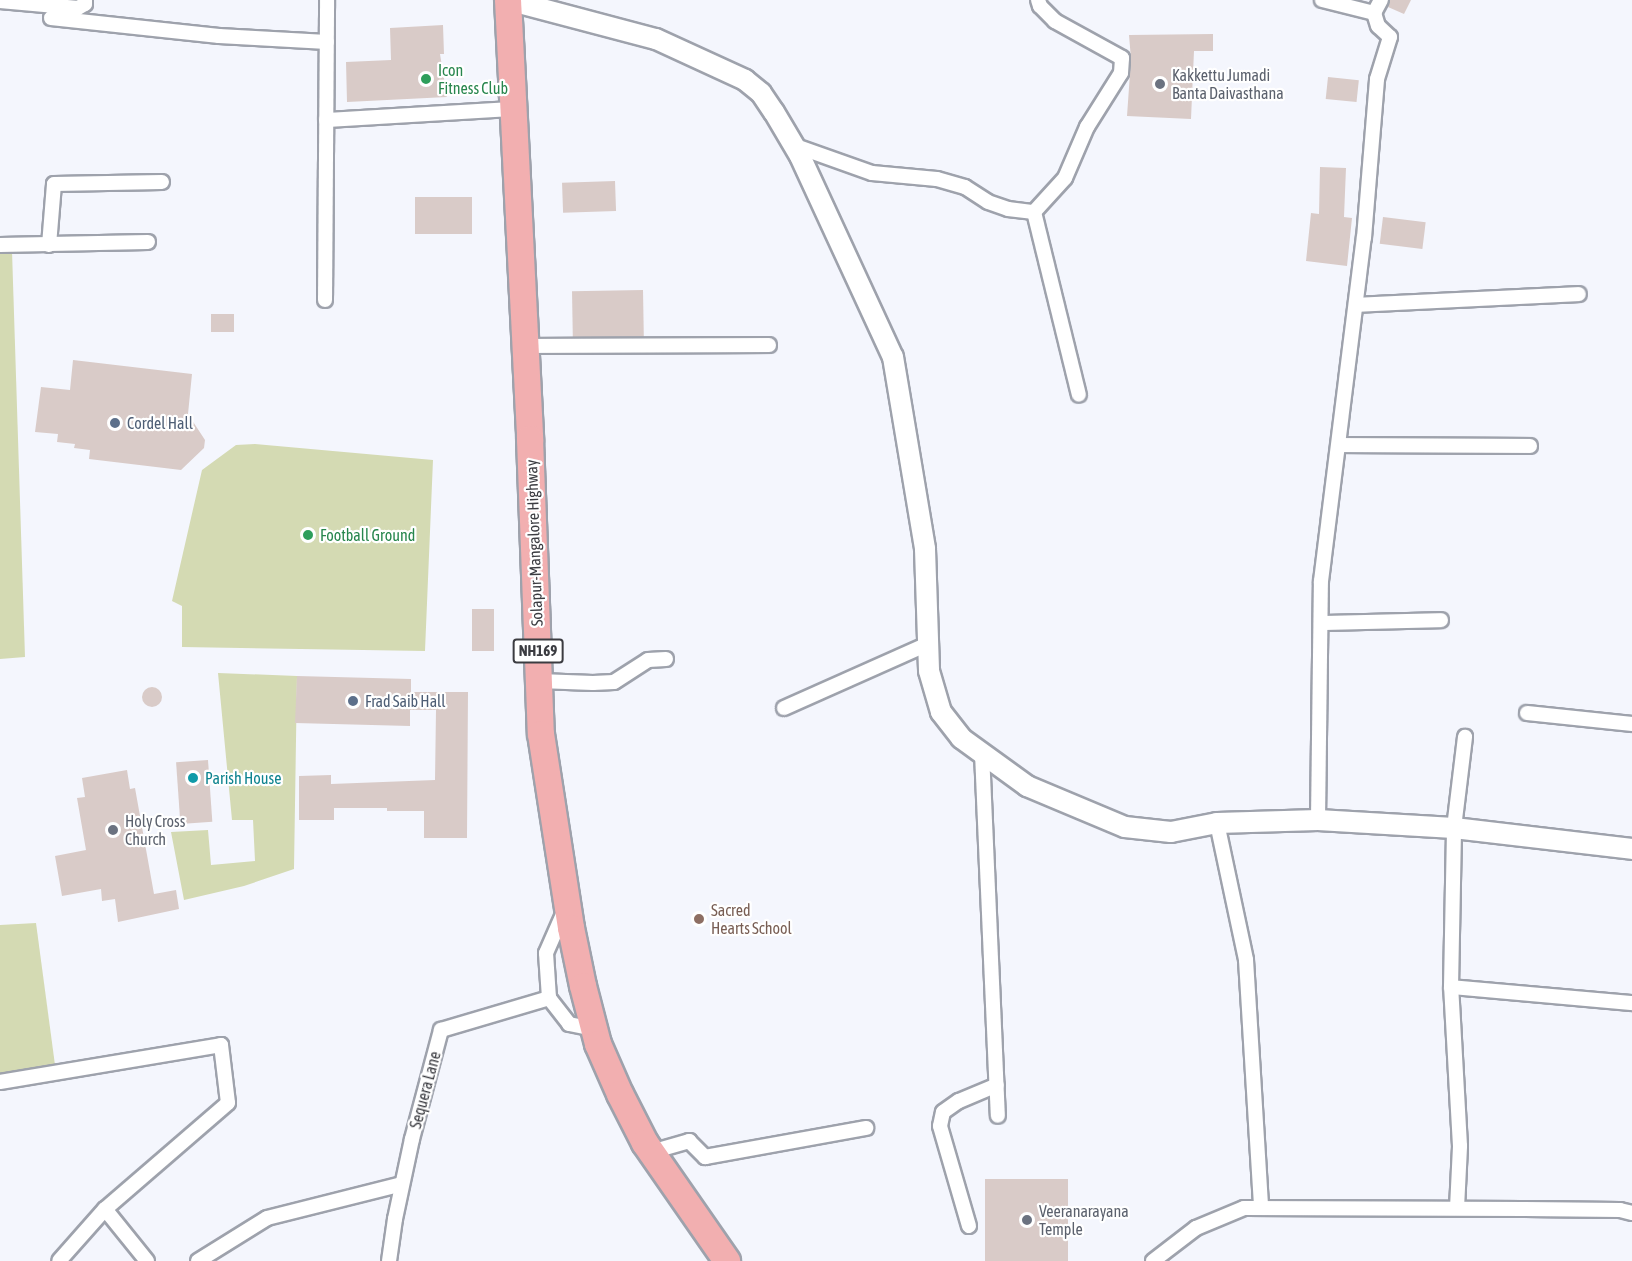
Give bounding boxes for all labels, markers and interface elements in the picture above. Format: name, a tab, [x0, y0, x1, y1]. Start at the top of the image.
place label: Icon Fitness Club	[438, 60, 508, 98]
place label: Kakkettu Jumadi Banta Daivasthana	[1172, 65, 1284, 103]
marker: Icon Fitness Club	[419, 72, 433, 86]
marker: Kakkettu Jumadi Banta Daivasthana	[1153, 77, 1167, 91]
place label: Cordel Hall	[127, 413, 193, 433]
marker: Cordel Hall	[108, 416, 122, 430]
street label: Solapur-Mangalore Highway	[521, 459, 547, 627]
place label: Football Ground	[320, 525, 415, 545]
marker: Football Ground	[301, 528, 315, 542]
road number: NH169	[512, 639, 564, 663]
place label: Frad Saib Hall	[365, 691, 446, 711]
marker: Frad Saib Hall	[346, 694, 360, 708]
place label: Parish House	[205, 768, 281, 788]
marker: Parish House	[186, 771, 200, 785]
place label: Holy Cross Church	[125, 811, 185, 849]
marker: Holy Cross Church	[106, 823, 120, 837]
place label: Sacred Hearts School	[711, 900, 792, 938]
marker: Sacred Hearts School	[692, 912, 706, 926]
street label: Sequera Lane	[405, 1049, 445, 1131]
place label: Veeranarayana Temple	[1039, 1201, 1129, 1239]
marker: Veeranarayana Temple	[1020, 1213, 1034, 1227]

